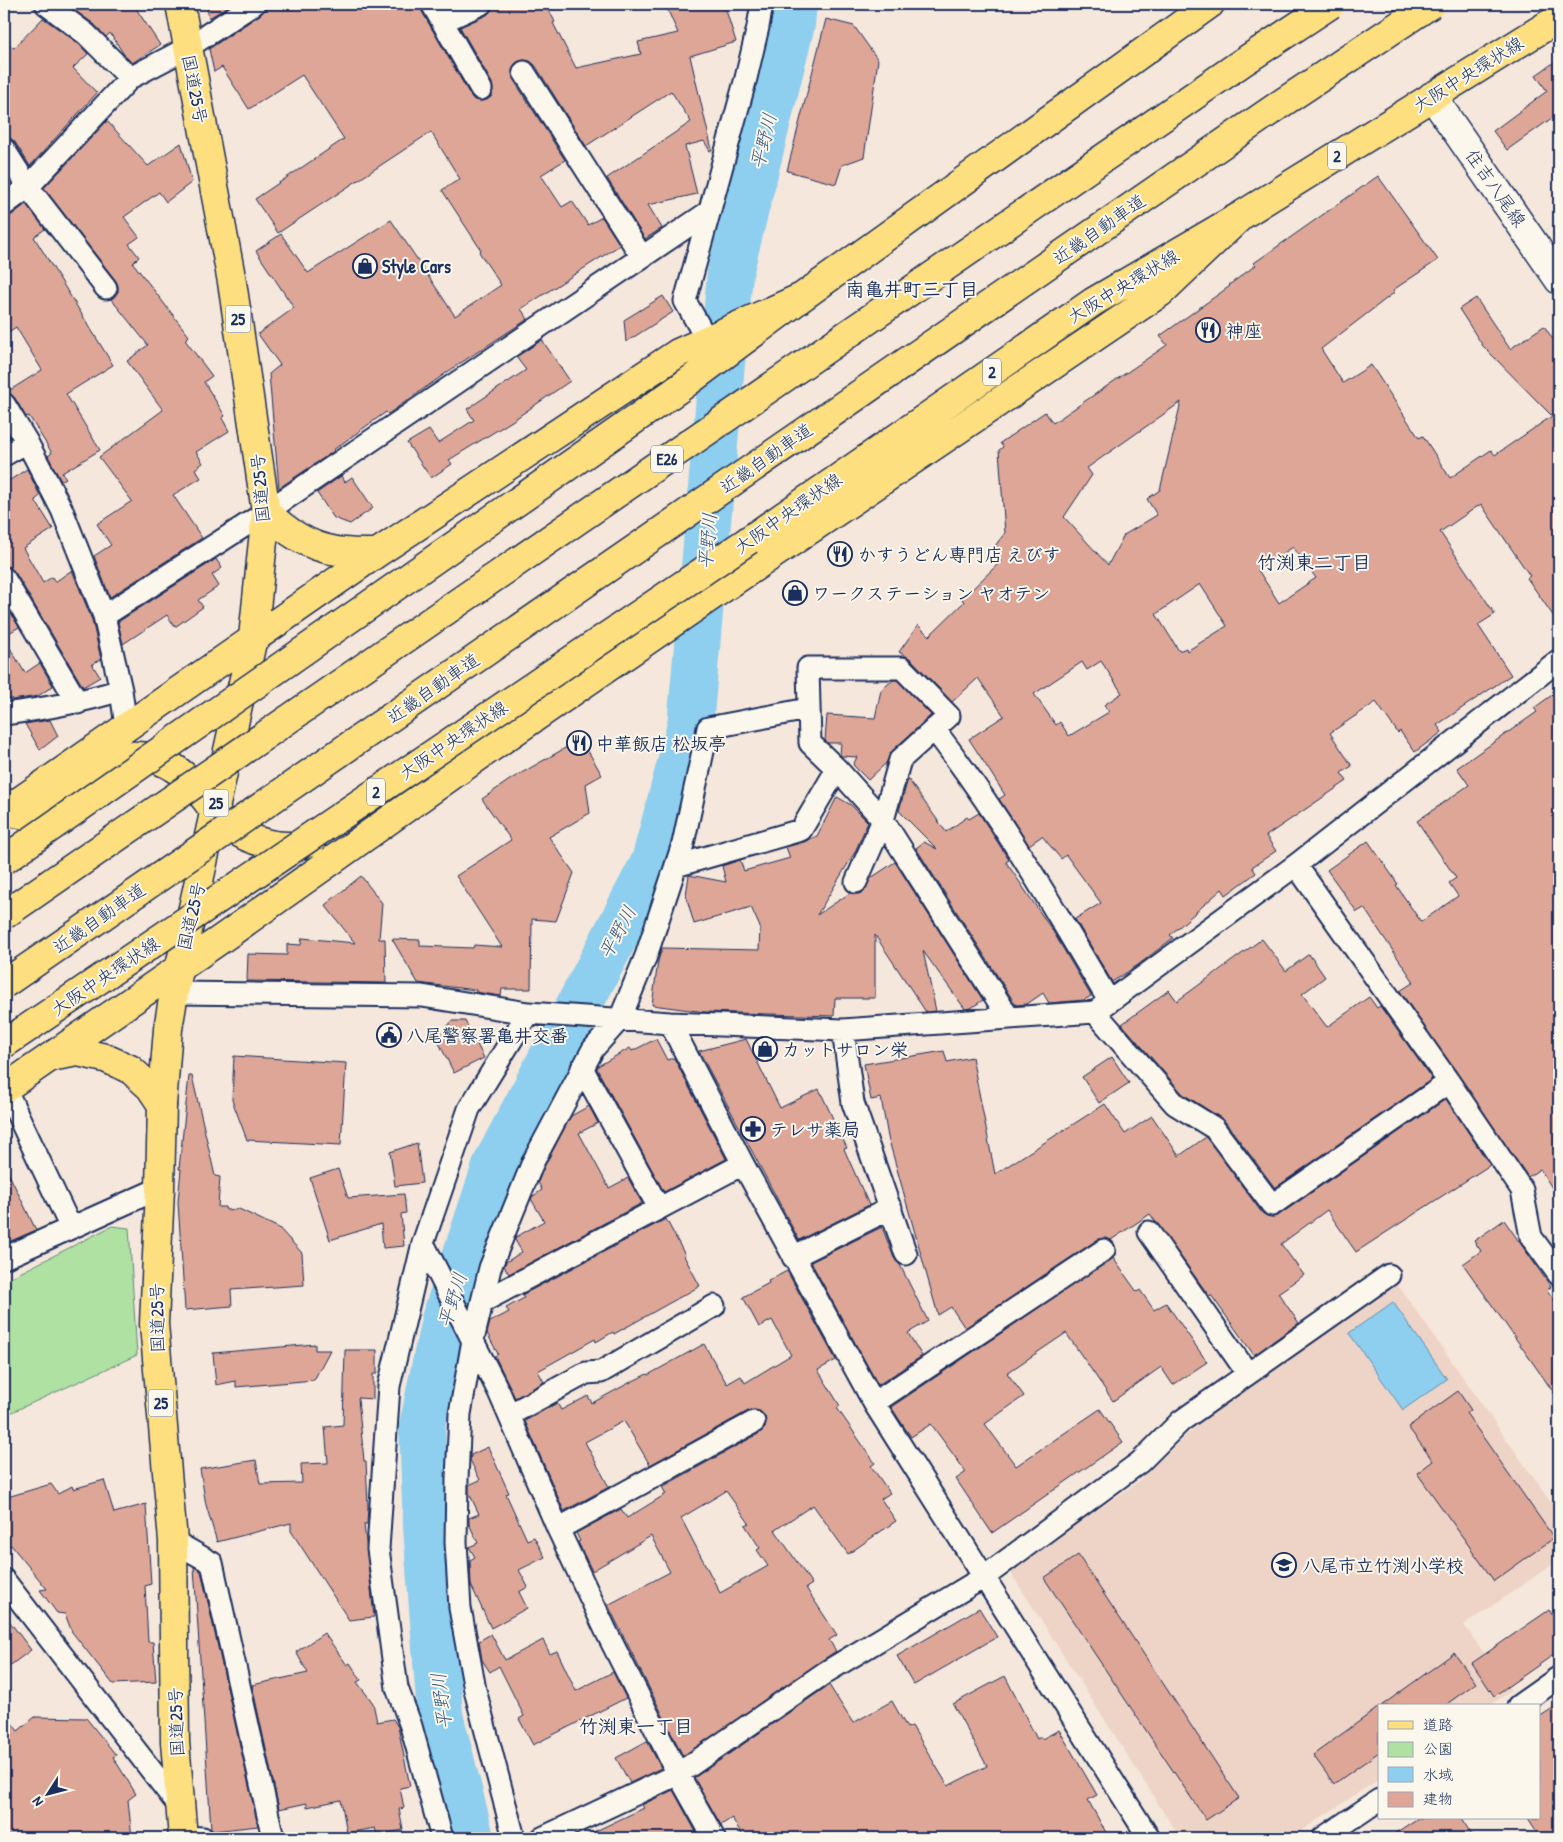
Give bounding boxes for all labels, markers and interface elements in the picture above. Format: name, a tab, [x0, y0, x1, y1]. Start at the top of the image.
street label: 大阪中央環状線	[1408, 30, 1528, 118]
street label: 国道25号	[176, 52, 214, 126]
water label: 平野川	[743, 110, 783, 172]
road number: 2	[1328, 142, 1346, 170]
street label: 住吉八尾線	[1460, 144, 1532, 232]
street label: 近畿自動車道	[1048, 188, 1150, 270]
street label: 大阪中央環状線	[1063, 243, 1183, 329]
shop icon: Style Cars	[352, 253, 378, 279]
place label: Style Cars	[382, 254, 451, 280]
district label: 南亀井町三丁目	[845, 276, 979, 302]
road number: 25	[226, 306, 250, 332]
restaurant icon: 神座	[1195, 317, 1221, 343]
place label: 神座	[1226, 318, 1262, 343]
road number: 2	[983, 358, 1001, 386]
street label: 近畿自動車道	[715, 417, 817, 499]
road number: E26	[651, 446, 683, 472]
street label: 国道25号	[244, 452, 276, 524]
street label: 大阪中央環状線	[729, 467, 847, 559]
water label: 平野川	[692, 511, 722, 571]
restaurant icon: かすうどん専門店 えびす	[827, 541, 853, 567]
place label: かすうどん専門店 えびす	[858, 542, 1061, 567]
district label: 竹渕東二丁目	[1257, 549, 1371, 575]
shop icon: ワークステーション ヤオテン	[782, 580, 808, 606]
place label: ワークステーション ヤオテン	[812, 581, 1050, 606]
street label: 近畿自動車道	[382, 647, 484, 729]
street label: 大阪中央環状線	[394, 694, 512, 786]
restaurant icon: 中華飯店 松坂亭	[566, 730, 592, 756]
place label: 中華飯店 松坂亭	[596, 731, 726, 756]
road number: 2	[367, 779, 385, 806]
road number: 25	[204, 790, 228, 816]
street label: 近畿自動車道	[48, 877, 150, 959]
street label: 国道25号	[171, 879, 211, 953]
water label: 平野川	[592, 901, 642, 963]
street label: 大阪中央環状線	[46, 930, 164, 1022]
public building icon: 八尾警察署亀井交番	[376, 1022, 402, 1048]
place label: 八尾警察署亀井交番	[406, 1023, 568, 1048]
shop icon: カットサロン栄	[752, 1036, 778, 1062]
place label: カットサロン栄	[782, 1037, 908, 1062]
pharmacy icon: テレサ薬局	[740, 1116, 766, 1142]
place label: テレサ薬局	[770, 1117, 860, 1142]
water label: 平野川	[431, 1269, 473, 1331]
street label: 国道25号	[144, 1283, 170, 1353]
road number: 25	[148, 1390, 174, 1416]
school or university icon: 八尾市立竹渕小学校	[1271, 1552, 1297, 1578]
place label: 八尾市立竹渕小学校	[1302, 1553, 1464, 1578]
water label: 平野川	[425, 1671, 457, 1731]
street label: 国道25号	[162, 1687, 190, 1757]
legend	[1378, 1704, 1540, 1820]
district label: 竹渕東一丁目	[579, 1713, 693, 1739]
text: 道路	[1423, 1714, 1453, 1735]
text: 公園	[1423, 1738, 1453, 1759]
text: 水域	[1423, 1764, 1453, 1785]
north arrow	[22, 1770, 72, 1820]
text: 建物	[1423, 1788, 1453, 1809]
text: N	[27, 1793, 47, 1811]

